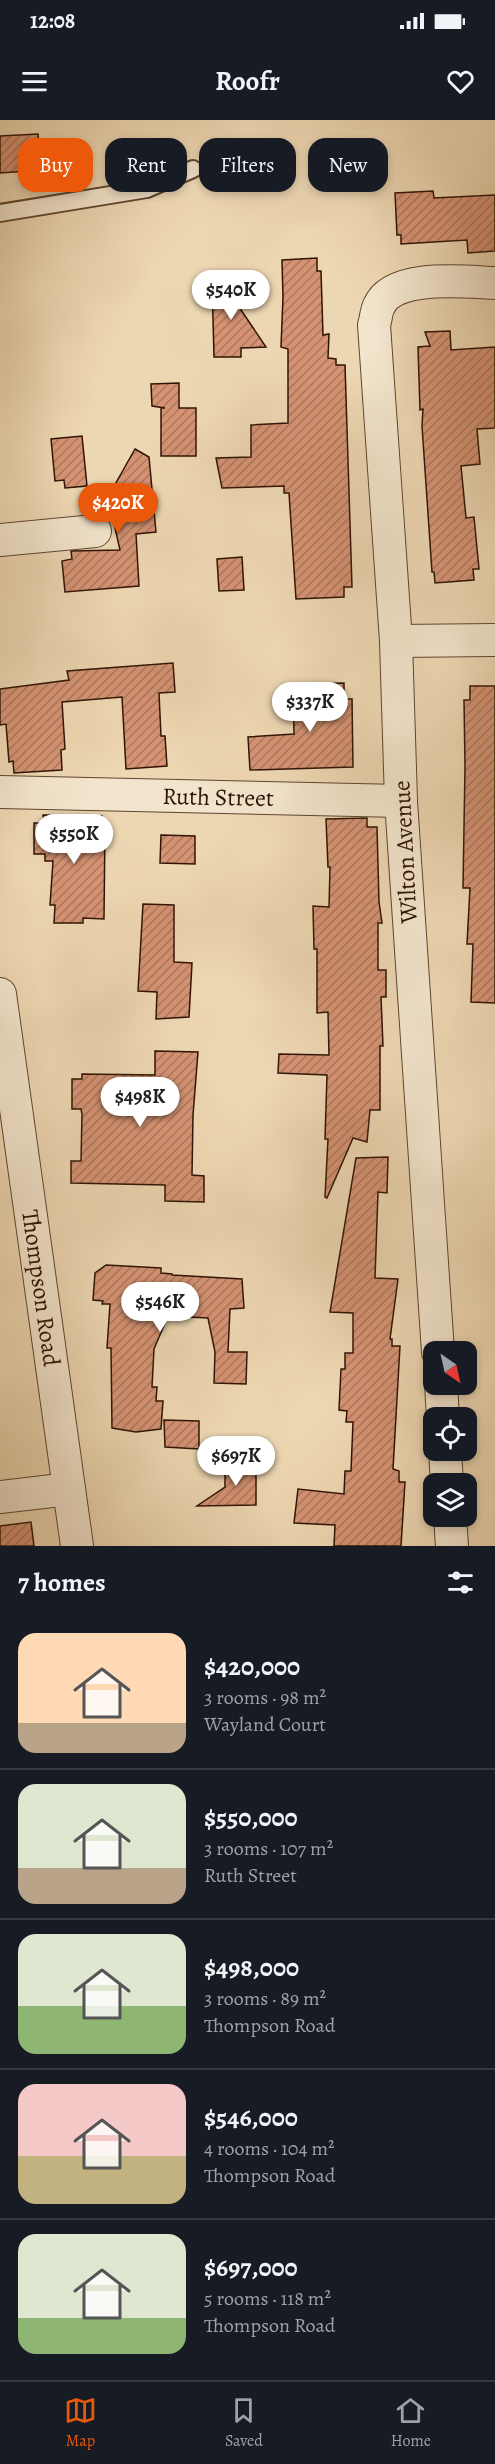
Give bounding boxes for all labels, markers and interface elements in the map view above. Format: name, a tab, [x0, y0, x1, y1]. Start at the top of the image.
text: 12:08	[30, 6, 75, 36]
text: Roofr	[215, 63, 280, 99]
icon: menu	[18, 65, 51, 98]
icon: heart	[444, 65, 477, 98]
chip: Buy	[18, 138, 93, 192]
chip: Rent	[105, 138, 187, 192]
chip: Filters	[199, 138, 296, 192]
chip: New	[308, 138, 388, 192]
pin: $540K	[189, 270, 273, 321]
text: $540K	[206, 276, 256, 303]
pin: $420K	[76, 483, 160, 534]
text: $420K	[92, 489, 144, 516]
pin: $337K	[268, 682, 352, 733]
text: $337K	[286, 688, 334, 715]
street label: Ruth Street	[162, 780, 274, 814]
street label: Wilton Avenue	[385, 780, 425, 925]
pin: $550K	[32, 814, 116, 865]
text: $550K	[49, 820, 99, 847]
pin: $498K	[98, 1077, 182, 1128]
text: $498K	[115, 1083, 165, 1110]
street label: Thompson Road	[14, 1208, 68, 1368]
pin: $546K	[118, 1282, 202, 1333]
text: $546K	[135, 1288, 185, 1315]
north arrow	[423, 1341, 477, 1395]
map controls	[423, 1341, 477, 1527]
button: locate	[423, 1407, 477, 1461]
pin: $697K	[194, 1436, 278, 1487]
text: $697K	[211, 1442, 261, 1469]
button: layers	[423, 1473, 477, 1527]
text: 7 homes	[18, 1565, 106, 1600]
icon: filters	[444, 1566, 477, 1599]
text: $420,000	[204, 1649, 300, 1684]
icon: home	[66, 1657, 138, 1729]
text: 3 rooms · 98 m²	[204, 1684, 326, 1711]
text: Wayland Court	[204, 1711, 326, 1738]
text: $550,000	[204, 1800, 298, 1835]
icon: home	[66, 1808, 138, 1880]
text: 3 rooms · 107 m²	[204, 1835, 333, 1862]
text: Ruth Street	[204, 1862, 297, 1889]
text: $498,000	[204, 1950, 299, 1985]
icon: home	[66, 1958, 138, 2030]
text: 3 rooms · 89 m²	[204, 1985, 326, 2012]
text: Thompson Road	[204, 2012, 336, 2039]
text: $546,000	[204, 2100, 298, 2135]
icon: home	[66, 2108, 138, 2180]
text: 4 rooms · 104 m²	[204, 2135, 335, 2162]
text: Thompson Road	[204, 2162, 336, 2189]
text: $697,000	[204, 2250, 298, 2285]
icon: home	[66, 2258, 138, 2330]
text: 5 rooms · 118 m²	[204, 2285, 331, 2312]
text: Thompson Road	[204, 2312, 336, 2339]
tab: Map	[64, 2394, 97, 2452]
tab: Saved	[225, 2394, 263, 2452]
tab: Home	[391, 2394, 431, 2452]

